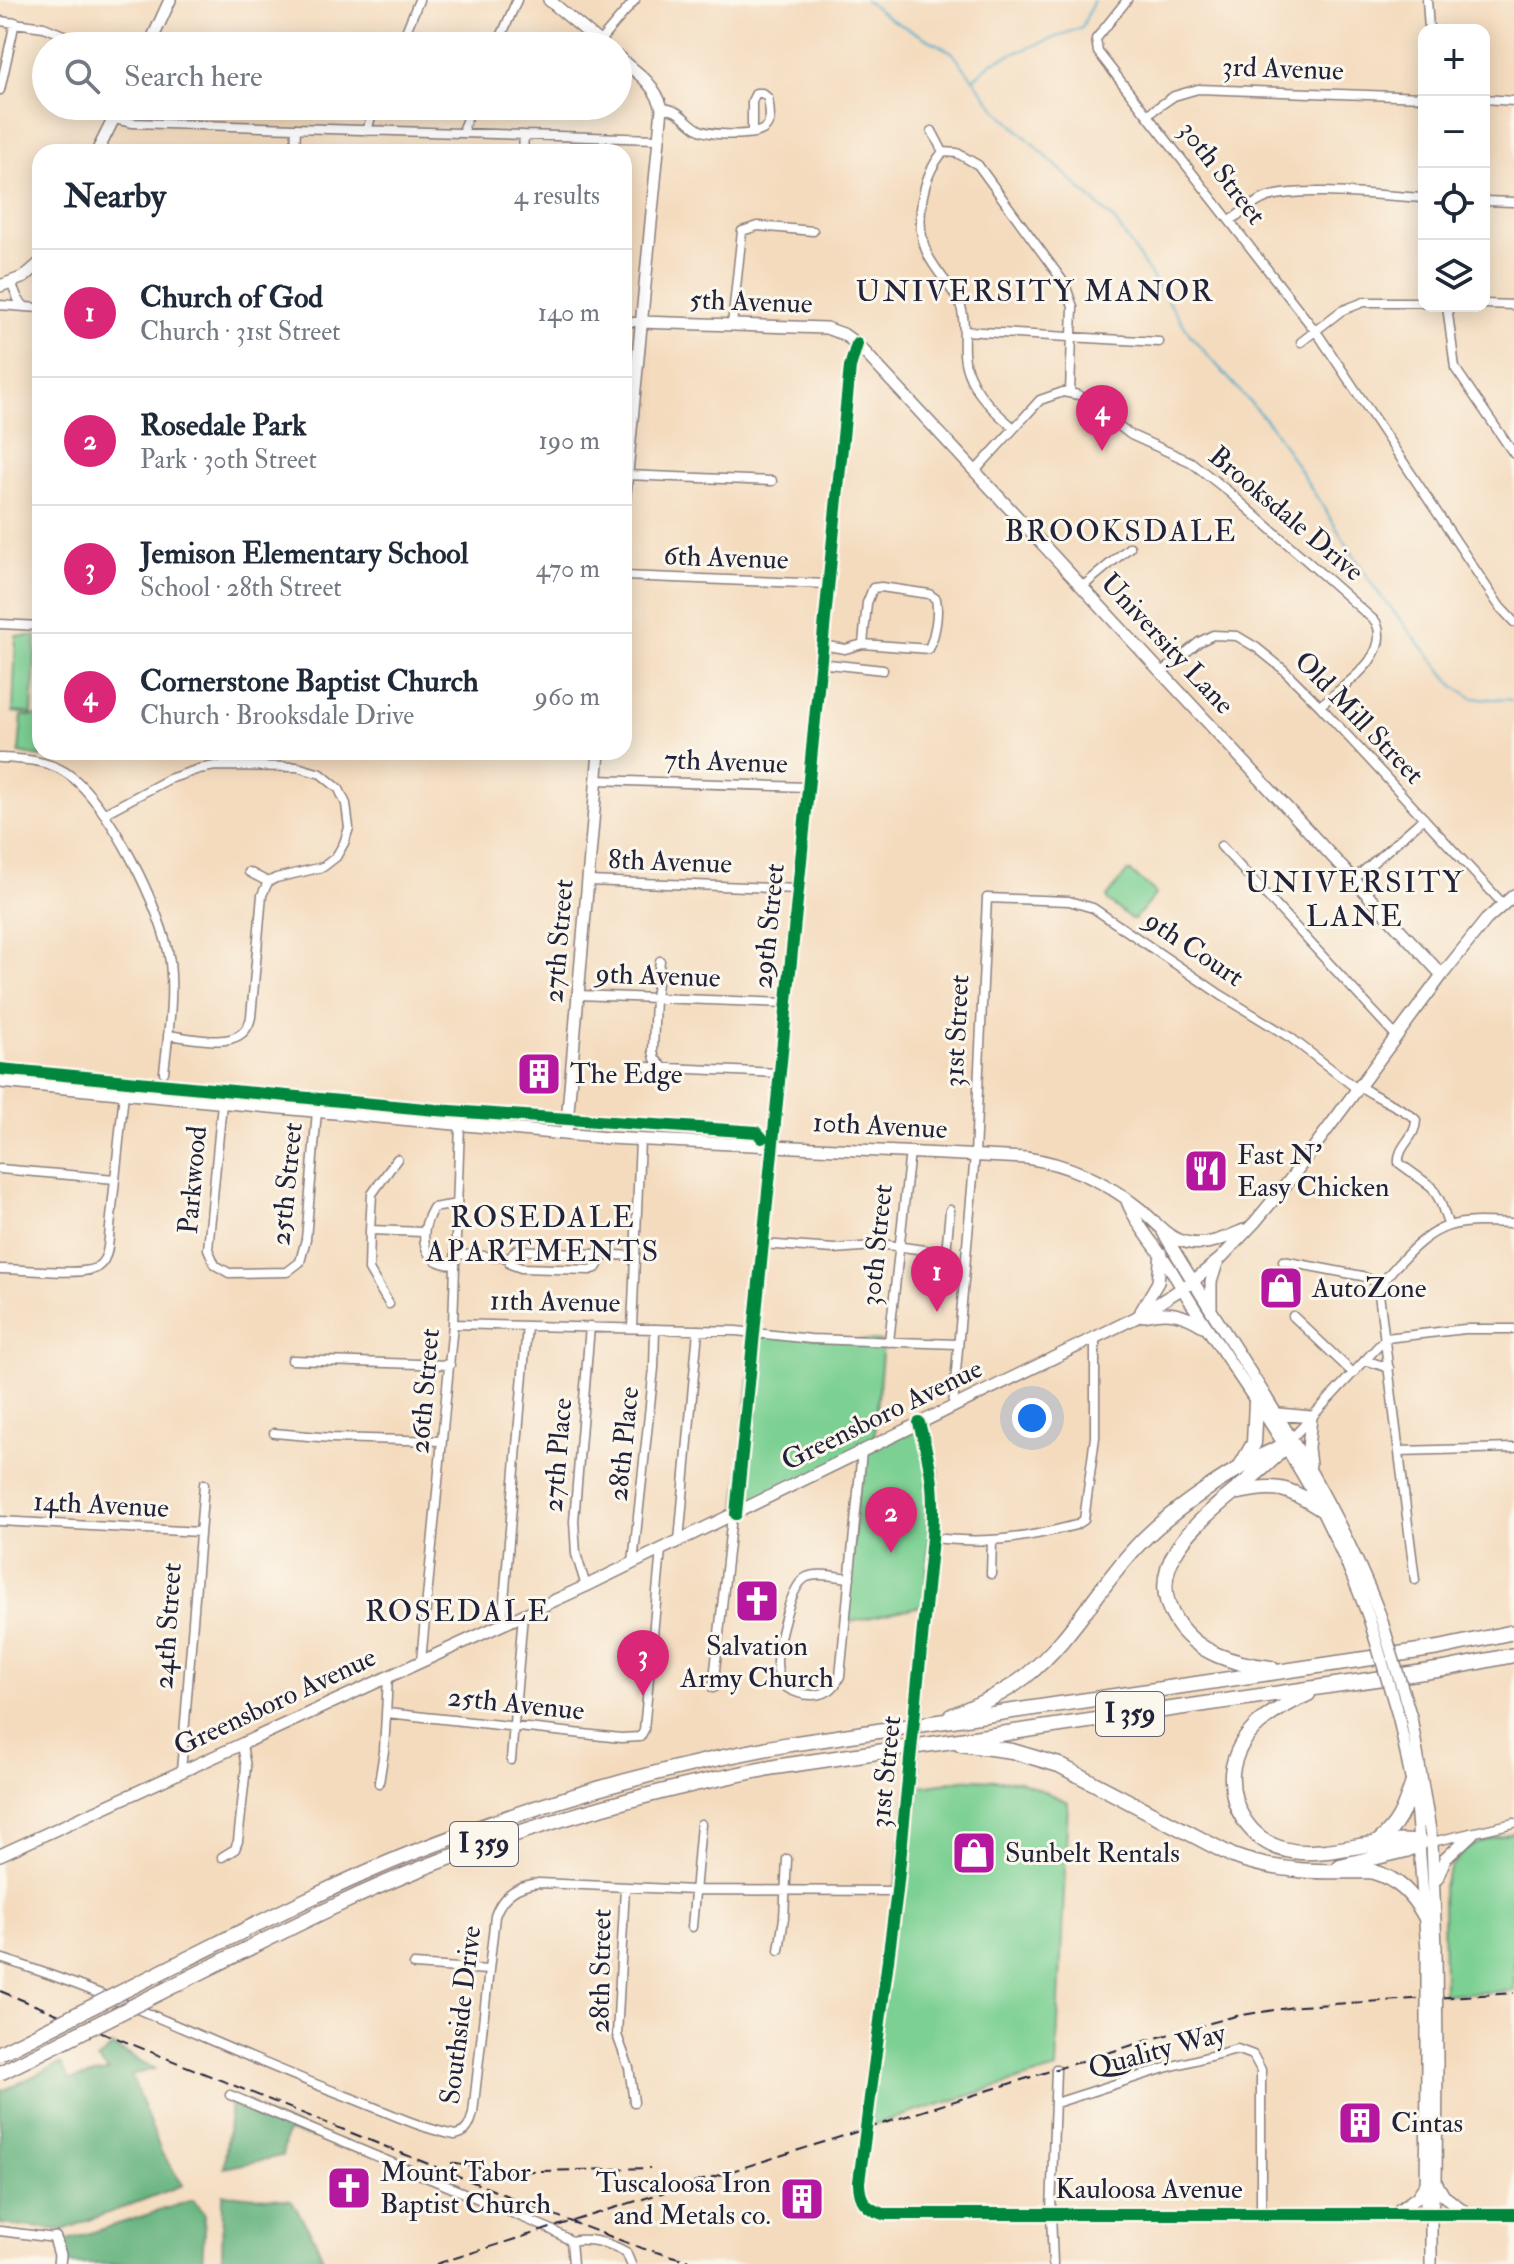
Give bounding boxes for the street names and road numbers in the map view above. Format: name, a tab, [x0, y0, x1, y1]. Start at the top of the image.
street label: 3rd Avenue	[1222, 49, 1345, 89]
street label: 30th Street	[1171, 114, 1273, 232]
street label: 5th Avenue	[689, 282, 813, 322]
street label: Brooksdale Drive	[1201, 439, 1371, 589]
street label: 6th Avenue	[663, 538, 789, 578]
street label: University Lane	[1093, 566, 1242, 722]
street label: Old Mill Street	[1287, 644, 1431, 792]
street label: 7th Avenue	[664, 742, 789, 782]
street label: 8th Avenue	[607, 842, 733, 882]
street label: 29th Street	[745, 862, 793, 990]
street label: 27th Street	[536, 878, 582, 1004]
street label: 9th Court	[1136, 902, 1250, 995]
street label: 9th Avenue	[593, 956, 721, 996]
street label: 31st Street	[937, 974, 977, 1088]
street label: 10th Avenue	[812, 1105, 949, 1147]
street label: 25th Street	[263, 1121, 311, 1247]
street label: Parkwood	[171, 1124, 215, 1236]
street label: 30th Street	[853, 1182, 901, 1308]
street label: 11th Avenue	[489, 1283, 621, 1321]
street label: 26th Street	[402, 1327, 448, 1455]
street label: Greensboro Avenue	[776, 1351, 988, 1479]
street label: 28th Place	[601, 1385, 647, 1503]
street label: 27th Place	[536, 1396, 580, 1514]
street label: 14th Avenue	[32, 1484, 170, 1526]
street label: 24th Street	[146, 1562, 190, 1690]
street label: Greensboro Avenue	[168, 1640, 382, 1764]
street label: 25th Avenue	[446, 1679, 586, 1729]
road number: I 359	[1096, 1692, 1164, 1736]
street label: 31st Street	[863, 1714, 909, 1830]
road number: I 359	[450, 1822, 518, 1866]
street label: 28th Street	[582, 1908, 620, 2034]
street label: Southside Drive	[433, 1923, 489, 2106]
street label: Quality Way	[1084, 2016, 1230, 2086]
street label: Kauloosa Avenue	[1055, 2172, 1243, 2207]

